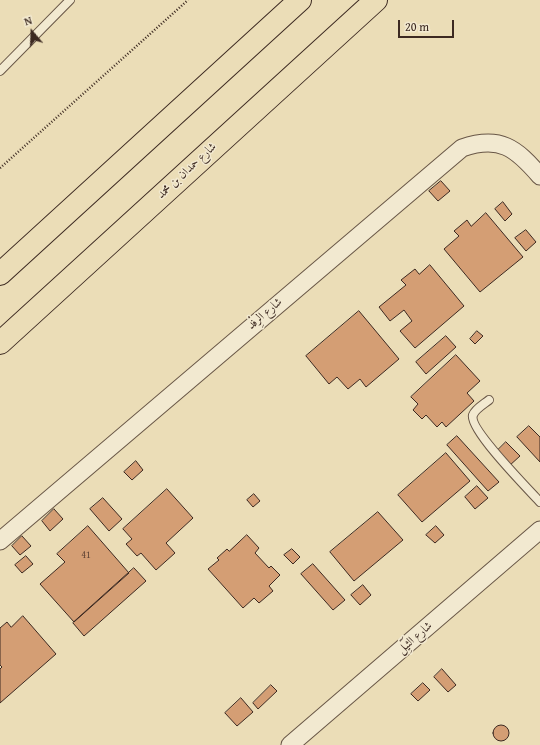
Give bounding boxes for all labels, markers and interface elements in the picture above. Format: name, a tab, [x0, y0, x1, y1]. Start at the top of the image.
north arrow	[12, 12, 52, 52]
text: N	[22, 12, 34, 29]
scale bar	[400, 12, 456, 38]
text: 20 m	[405, 18, 429, 35]
street label: شارع حمدان بن محمد	[154, 140, 220, 202]
street label: شارع الرِفْد	[245, 295, 285, 333]
house number: 41	[81, 549, 91, 561]
street label: شارع الثَيِّل	[395, 619, 435, 657]

